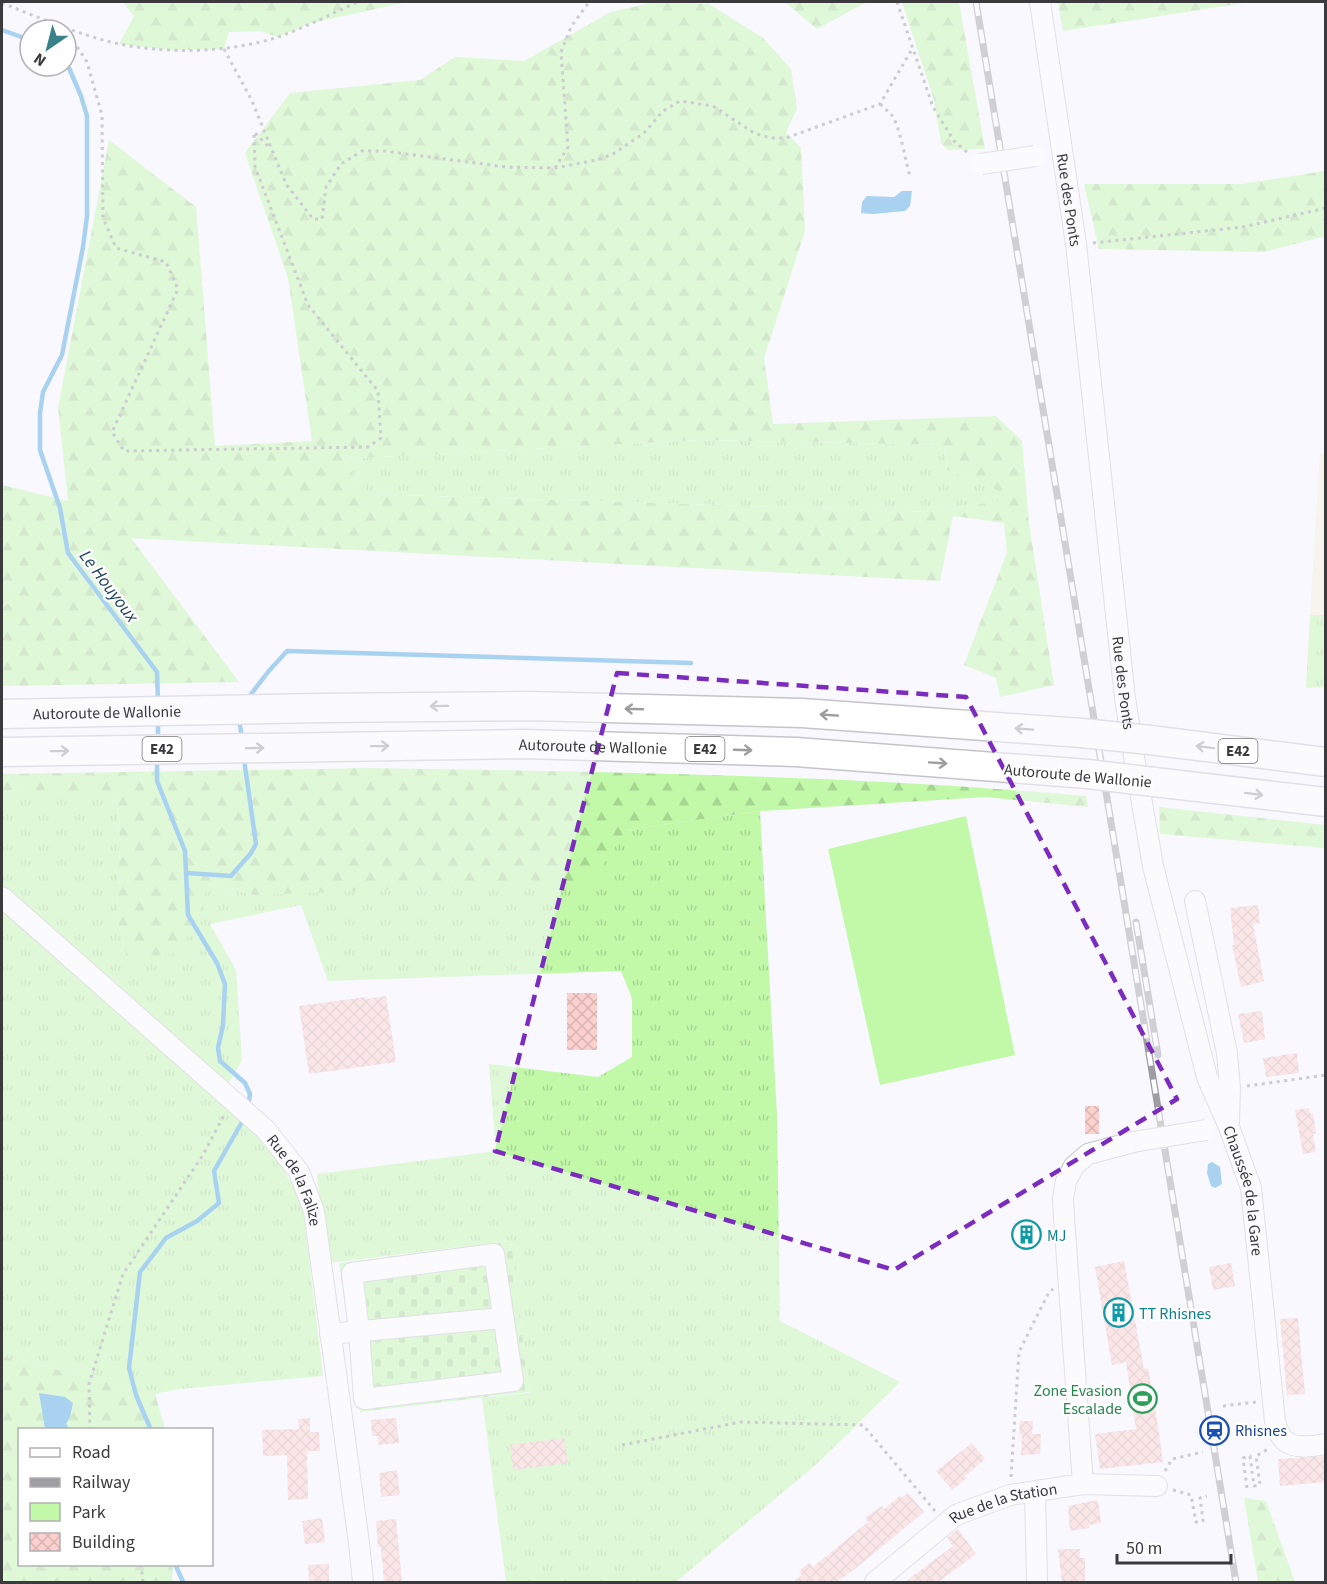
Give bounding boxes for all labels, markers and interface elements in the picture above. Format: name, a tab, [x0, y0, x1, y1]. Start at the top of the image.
north arrow	[18, 18, 78, 78]
text: N	[29, 47, 51, 72]
street label: Rue des Ponts	[1051, 152, 1086, 248]
water label: Le Houyoux	[73, 545, 145, 629]
street label: Rue des Ponts	[1106, 635, 1140, 731]
street label: Autoroute de Wallonie	[33, 701, 181, 725]
one-way arrow	[430, 701, 450, 712]
one-way arrow	[625, 703, 645, 714]
one-way arrow	[820, 710, 839, 721]
one-way arrow	[1014, 723, 1034, 734]
street label: Autoroute de Wallonie	[519, 734, 667, 760]
road number: E42	[142, 737, 182, 761]
road number: E42	[686, 737, 724, 761]
road number: E42	[1218, 739, 1258, 763]
one-way arrow	[370, 740, 390, 752]
one-way arrow	[1195, 741, 1215, 752]
one-way arrow	[244, 742, 264, 754]
one-way arrow	[49, 745, 69, 757]
one-way arrow	[733, 745, 753, 756]
one-way arrow	[927, 757, 947, 768]
street label: Autoroute de Wallonie	[1003, 759, 1153, 793]
one-way arrow	[1244, 788, 1264, 799]
street label: Chaussée de la Gare	[1217, 1123, 1268, 1257]
street label: Rue de la Falize	[261, 1130, 326, 1227]
building icon: MJ	[1010, 1219, 1042, 1251]
place label: MJ	[1047, 1225, 1066, 1247]
building icon: TT Rhisnes	[1102, 1297, 1134, 1329]
place label: TT Rhisnes	[1139, 1303, 1211, 1325]
place label: Zone Evasion Escalade	[1034, 1380, 1122, 1420]
sports icon: Zone Evasion Escalade	[1127, 1383, 1159, 1415]
station icon: Rhisnes	[1198, 1414, 1230, 1446]
place label: Rhisnes	[1235, 1420, 1287, 1442]
legend	[18, 1428, 213, 1566]
text: Road	[72, 1440, 111, 1465]
text: Railway	[72, 1470, 131, 1495]
street label: Rue de la Station	[944, 1478, 1059, 1529]
text: Park	[72, 1500, 106, 1525]
scale bar	[1117, 1527, 1231, 1565]
text: Building	[72, 1530, 135, 1555]
text: 50 m	[1126, 1536, 1162, 1561]

